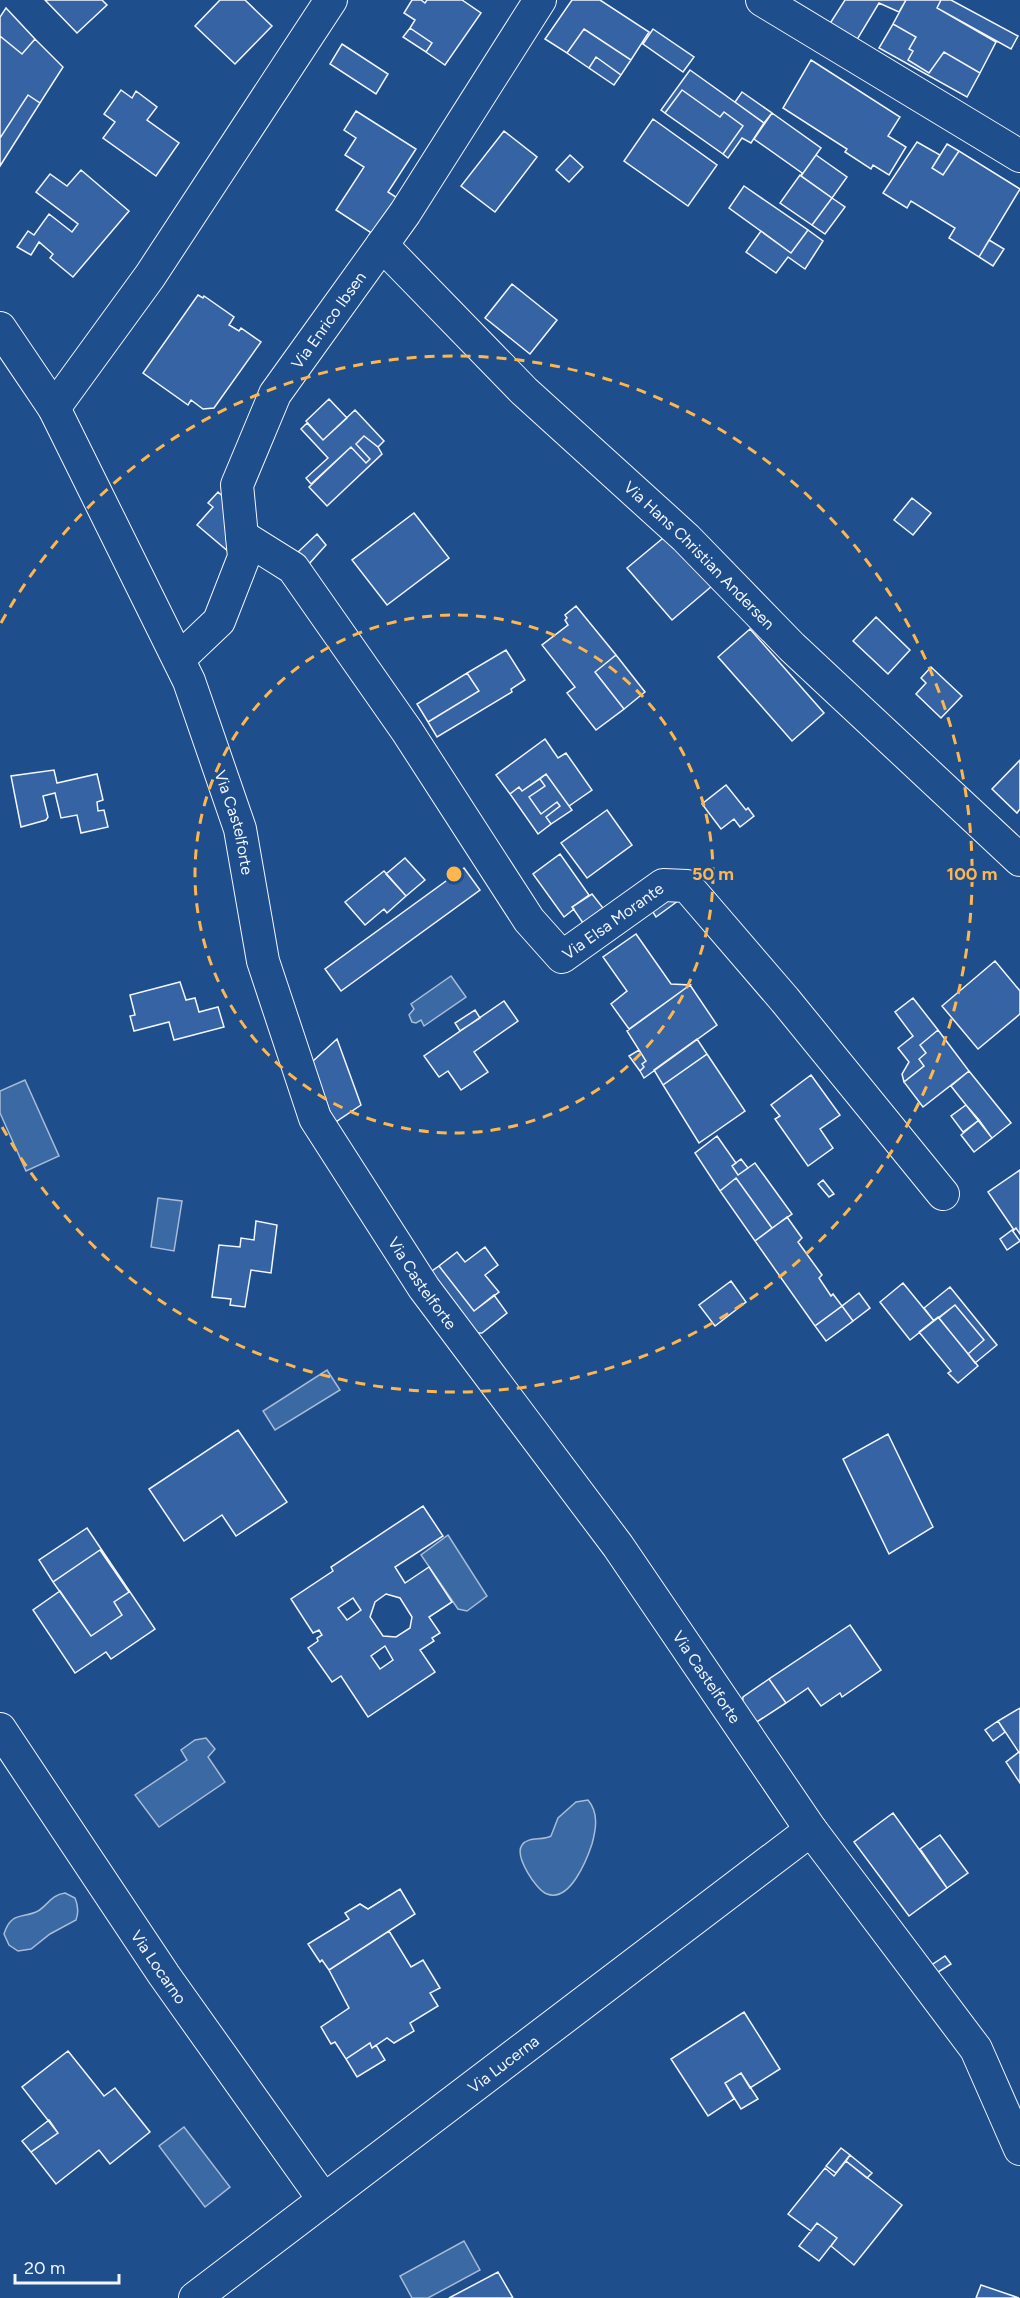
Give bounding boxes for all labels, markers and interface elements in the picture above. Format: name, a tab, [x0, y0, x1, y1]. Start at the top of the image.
street label: Via Enrico Ibsen	[287, 268, 370, 372]
street label: Via Hans Christian Andersen	[620, 477, 779, 633]
street label: Via Castelforte	[211, 768, 257, 876]
text: 50 m	[692, 863, 734, 885]
text: 100 m	[947, 863, 997, 885]
centre of rings	[444, 864, 464, 884]
street label: Via Elsa Morante	[559, 878, 667, 963]
street label: Via Castelforte	[384, 1233, 461, 1333]
street label: Via Castelforte	[669, 1627, 745, 1727]
street label: Via Locarno	[127, 1926, 191, 2007]
street label: Via Lucerna	[464, 2031, 542, 2097]
scale bar	[15, 2247, 118, 2285]
text: 20 m	[24, 2257, 65, 2279]

